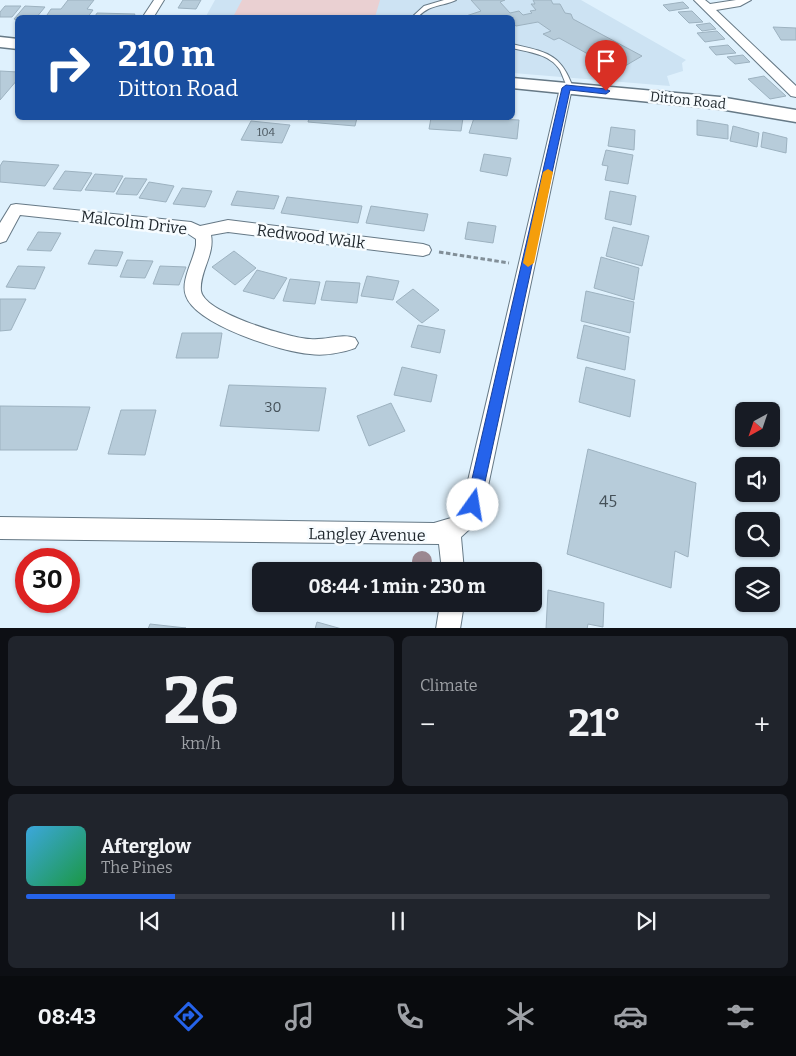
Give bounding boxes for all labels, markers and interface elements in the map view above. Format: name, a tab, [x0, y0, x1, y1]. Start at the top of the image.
text: 210 m	[118, 33, 215, 75]
icon: right	[35, 35, 100, 100]
pin	[585, 40, 627, 91]
icon: arrive	[592, 47, 620, 75]
text: Ditton Road	[118, 75, 238, 102]
street label: Ditton Road	[649, 88, 727, 113]
house number: 104	[257, 126, 276, 139]
street label: Malcolm Drive	[80, 207, 188, 238]
street label: Redwood Walk	[256, 220, 366, 253]
house number: 30	[265, 399, 281, 416]
north arrow	[735, 402, 780, 448]
map controls	[735, 402, 780, 612]
button: sound	[735, 457, 780, 502]
position arrow	[446, 478, 498, 530]
house number: 45	[599, 492, 617, 511]
button: search	[735, 512, 780, 557]
street label: Langley Avenue	[308, 524, 426, 545]
speed limit sign: 30	[15, 548, 80, 613]
button: layers	[735, 567, 780, 612]
text: 08:44 · 1 min · 230 m	[308, 575, 486, 598]
text: 26	[163, 662, 239, 740]
text: Climate	[420, 676, 478, 695]
text: 21°	[568, 700, 621, 746]
text: −	[420, 708, 435, 741]
text: +	[754, 708, 770, 741]
text: km/h	[181, 734, 221, 753]
text: Afterglow	[101, 835, 191, 858]
text: The Pines	[101, 858, 173, 877]
icon: previous	[136, 907, 164, 935]
icon: pause	[384, 907, 412, 935]
icon: next	[632, 907, 660, 935]
icon: directions	[171, 999, 206, 1034]
icon: music	[282, 999, 317, 1034]
icon: phone	[392, 999, 427, 1034]
icon: climate	[503, 999, 538, 1034]
icon: car	[613, 999, 648, 1034]
icon: filters	[723, 999, 758, 1034]
text: 08:43	[38, 1003, 96, 1030]

